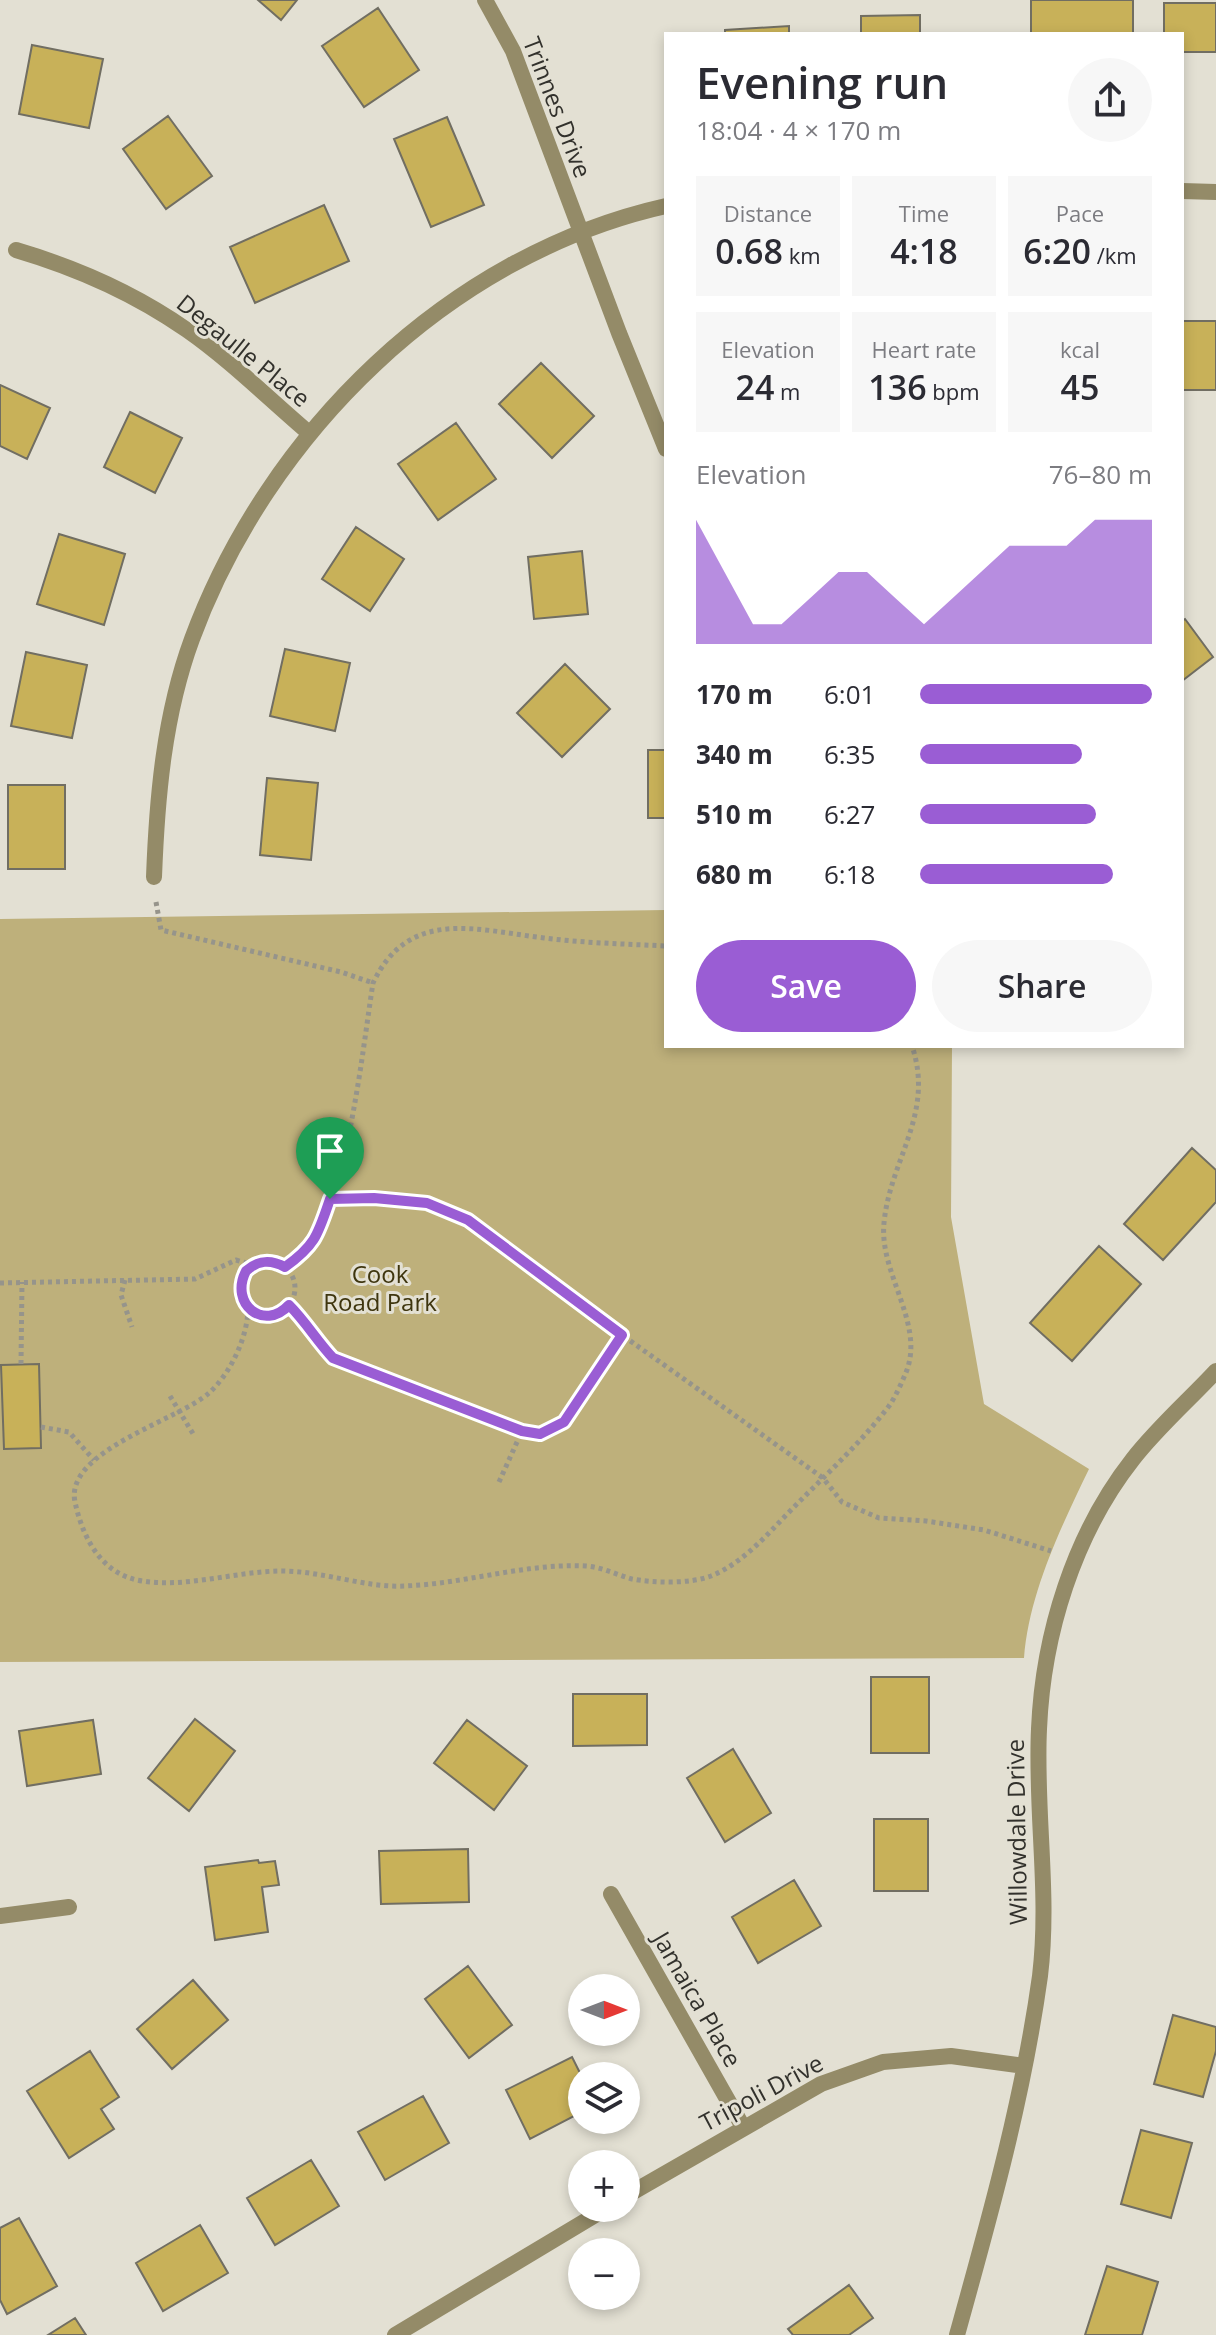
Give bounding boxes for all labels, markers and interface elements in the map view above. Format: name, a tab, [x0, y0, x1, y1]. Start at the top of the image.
street label: Trinnes Drive	[516, 32, 600, 182]
text: Evening run	[696, 52, 948, 112]
button: share	[1068, 58, 1152, 142]
text: 18:04 · 4 × 170 m	[696, 112, 901, 148]
text: Distance	[724, 198, 812, 228]
text: Time	[899, 198, 949, 228]
text: Pace	[1056, 198, 1104, 228]
text: 0.68	[715, 228, 783, 274]
text: 4:18	[890, 228, 958, 274]
text: 6:20	[1023, 228, 1091, 274]
text: km	[783, 240, 821, 270]
text: /km	[1091, 240, 1137, 270]
street label: Degaulle Place	[170, 286, 318, 414]
text: Elevation	[721, 334, 815, 364]
text: Heart rate	[872, 334, 976, 364]
text: kcal	[1060, 334, 1100, 364]
text: 24	[736, 364, 774, 410]
text: 136	[868, 364, 927, 410]
text: 45	[1061, 364, 1099, 410]
text: m	[774, 376, 800, 406]
text: bpm	[927, 376, 980, 406]
text: Elevation	[696, 456, 806, 492]
text: 76–80 m	[1049, 456, 1152, 492]
text: 170 m	[696, 676, 773, 712]
text: 6:01	[824, 676, 875, 712]
text: 340 m	[696, 736, 773, 772]
text: 6:35	[824, 736, 875, 772]
text: 510 m	[696, 796, 773, 832]
text: 6:27	[824, 796, 875, 832]
text: 680 m	[696, 856, 773, 892]
text: 6:18	[824, 856, 875, 892]
button: Save	[696, 940, 916, 1032]
button: Share	[932, 940, 1152, 1032]
pin	[296, 1117, 364, 1199]
icon: arrive	[308, 1129, 352, 1173]
park label: Cook Road Park	[323, 1257, 437, 1318]
street label: Willowdale Drive	[998, 1739, 1034, 1925]
street label: Jamaica Place	[645, 1924, 750, 2073]
north arrow	[568, 1974, 640, 2046]
map controls	[568, 1974, 640, 2310]
street label: Tripoli Drive	[694, 2046, 828, 2138]
button: layers	[568, 2062, 640, 2134]
button: +	[568, 2150, 640, 2222]
button: −	[568, 2238, 640, 2310]

